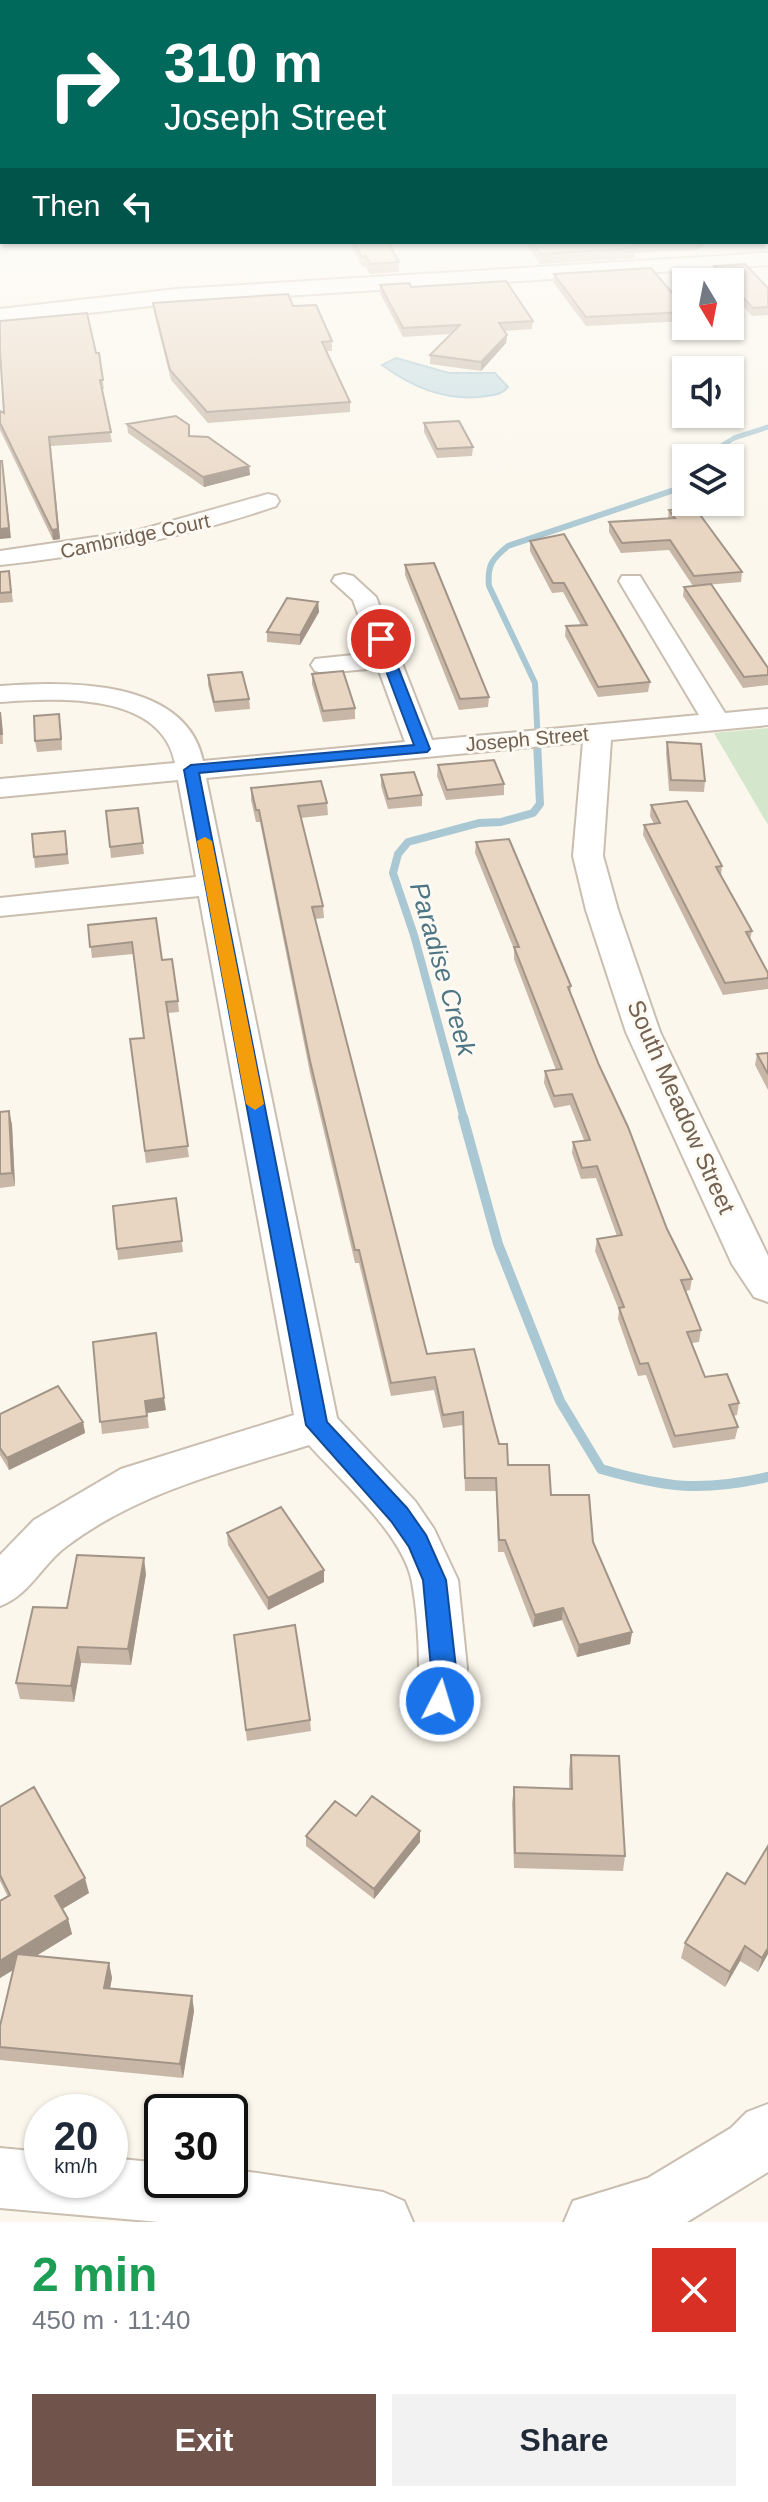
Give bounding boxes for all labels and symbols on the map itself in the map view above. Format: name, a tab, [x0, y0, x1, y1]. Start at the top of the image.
north arrow	[672, 268, 744, 340]
street label: Cambridge Court	[58, 509, 212, 563]
pin	[347, 605, 415, 673]
street label: Joseph Street	[465, 723, 590, 755]
water label: Paradise Creek	[404, 879, 483, 1061]
street label: South Meadow Street	[622, 996, 741, 1218]
position arrow	[398, 1659, 482, 1743]
speed limit sign: 30	[144, 2094, 248, 2198]

